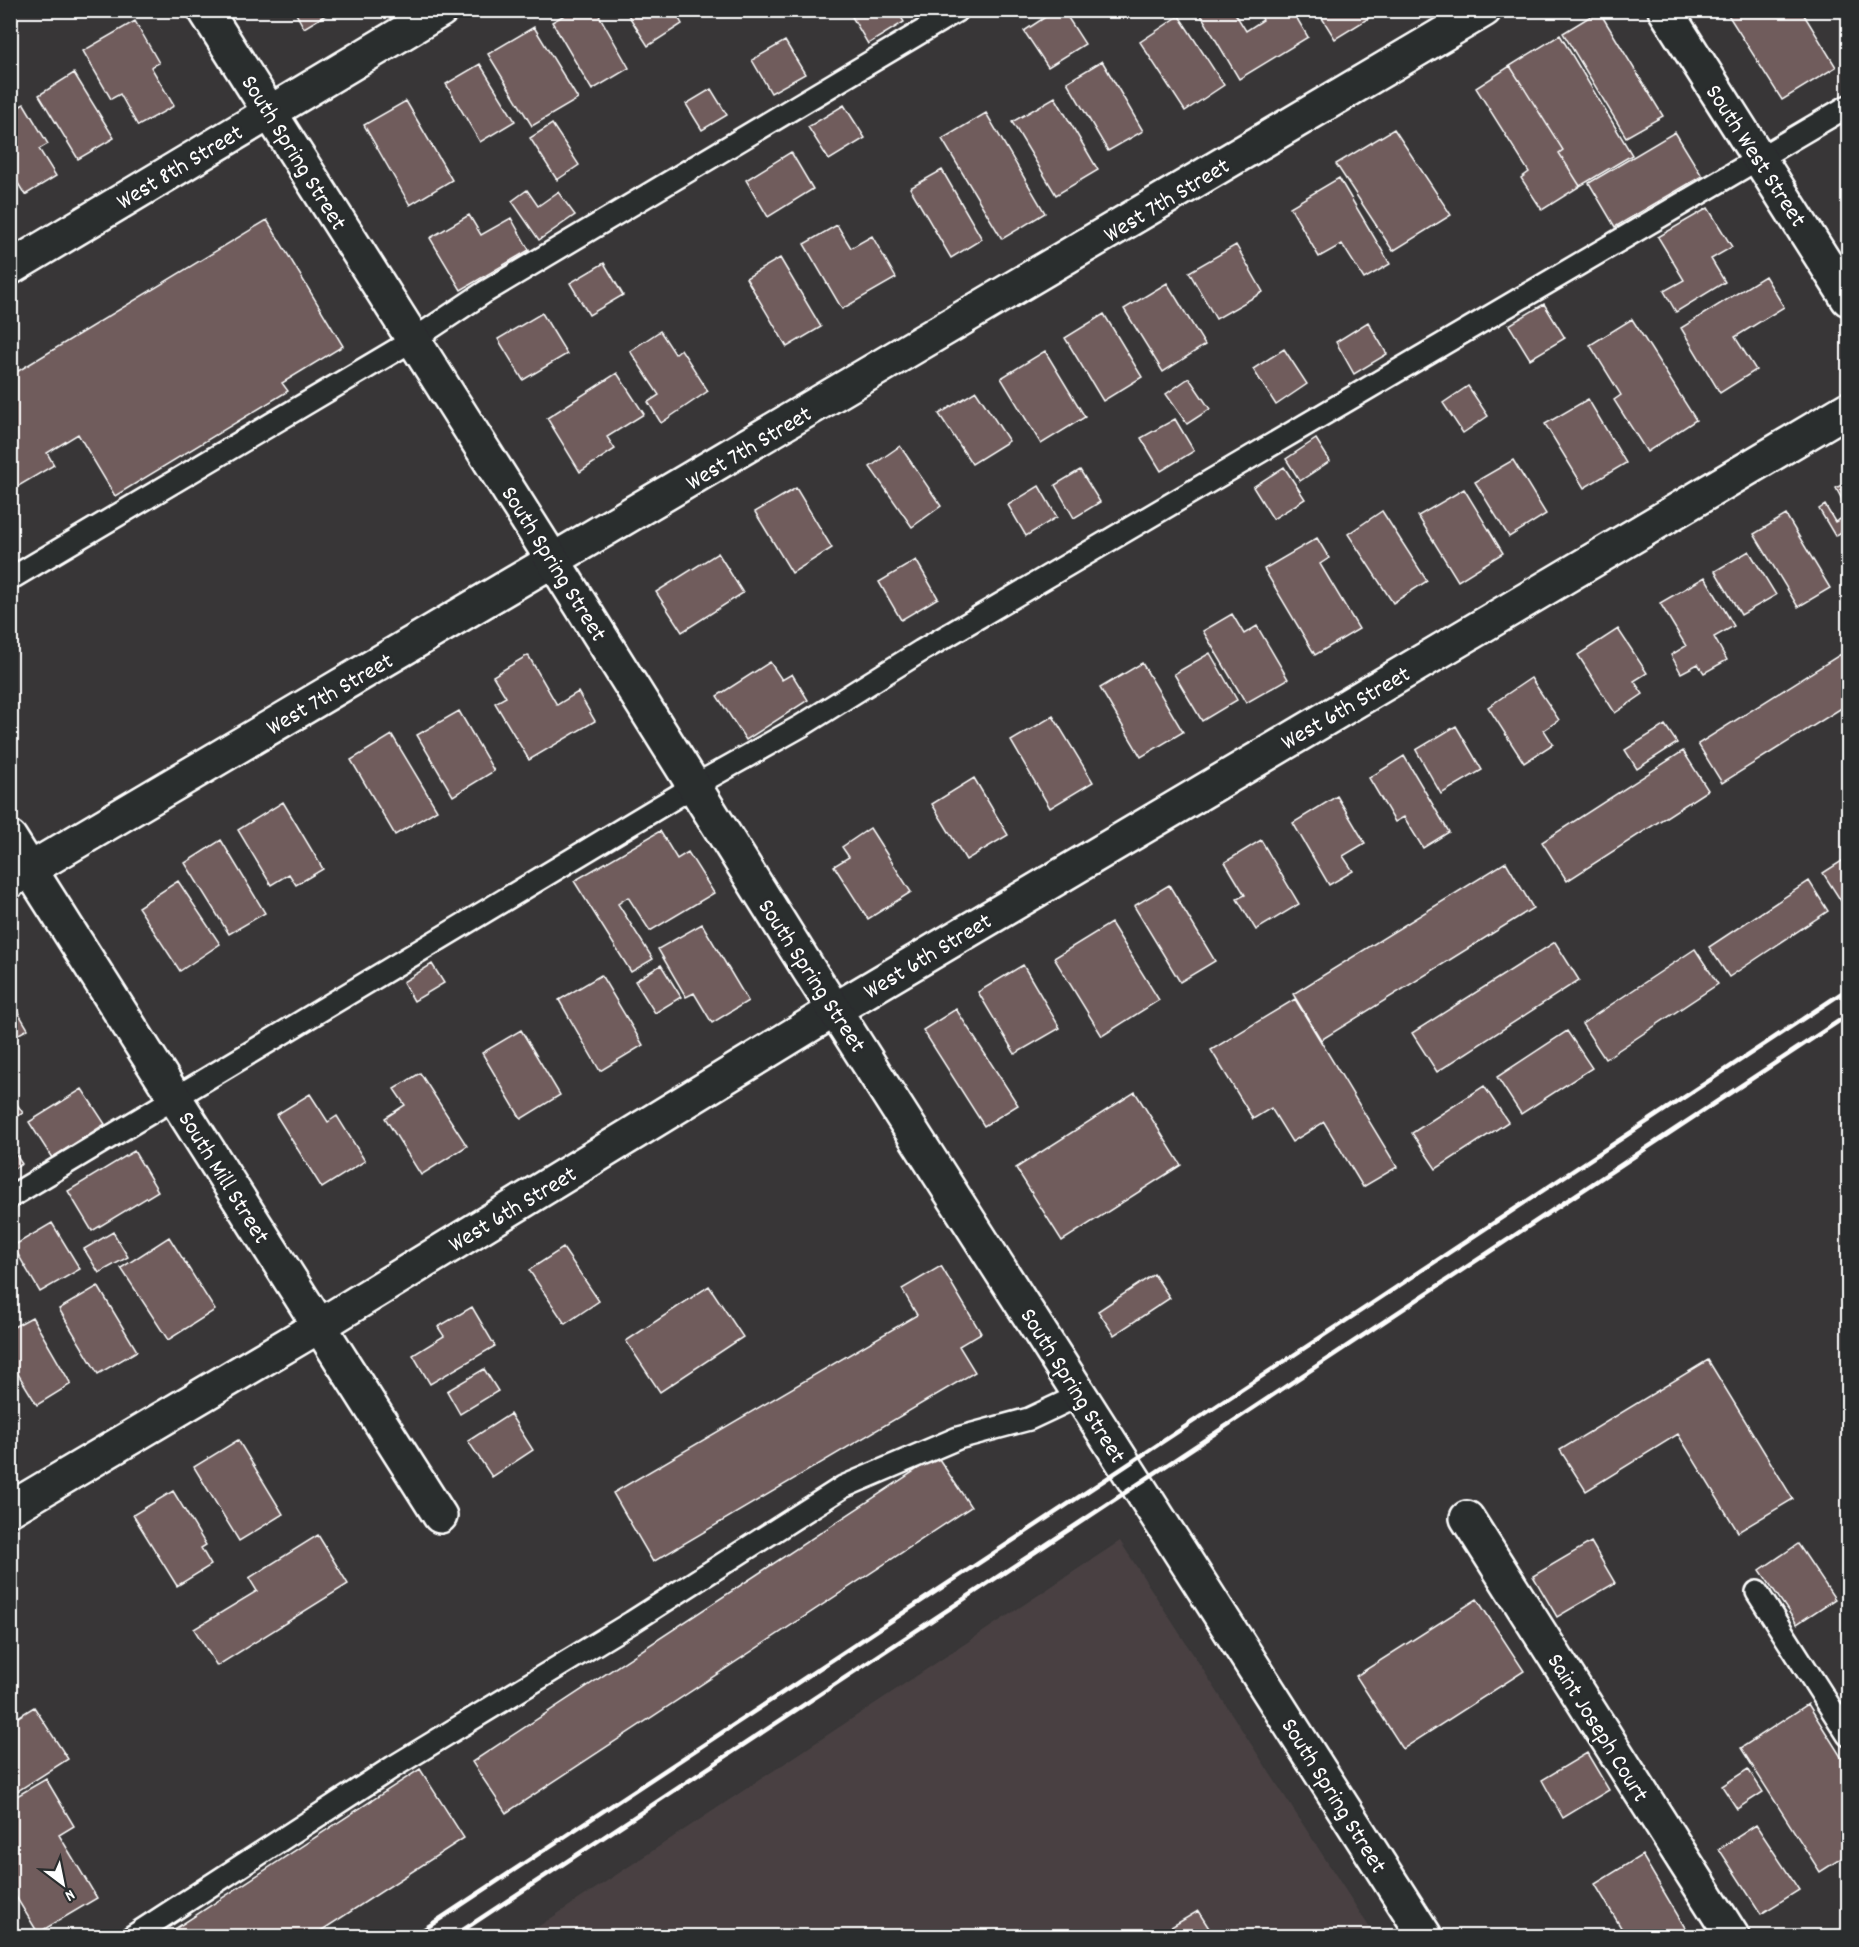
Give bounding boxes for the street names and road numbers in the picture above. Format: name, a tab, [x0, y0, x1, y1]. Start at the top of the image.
street label: South Spring Street	[231, 69, 354, 238]
street label: South West Street	[1696, 79, 1813, 235]
street label: West 8th Street	[111, 117, 250, 220]
street label: West 7th Street	[1098, 150, 1237, 253]
street label: West 7th Street	[680, 398, 819, 501]
street label: South Spring Street	[491, 480, 614, 649]
street label: West 7th Street	[261, 645, 400, 746]
street label: West 6th Street	[1276, 659, 1418, 760]
street label: South Spring Street	[748, 893, 873, 1060]
street label: West 6th Street	[858, 906, 999, 1009]
street label: South Mill Street	[168, 1106, 277, 1252]
street label: West 6th Street	[443, 1159, 584, 1262]
street label: South Spring Street	[1010, 1302, 1133, 1471]
street label: Saint Joseph Court	[1537, 1648, 1656, 1810]
street label: South Spring Street	[1271, 1712, 1394, 1881]

